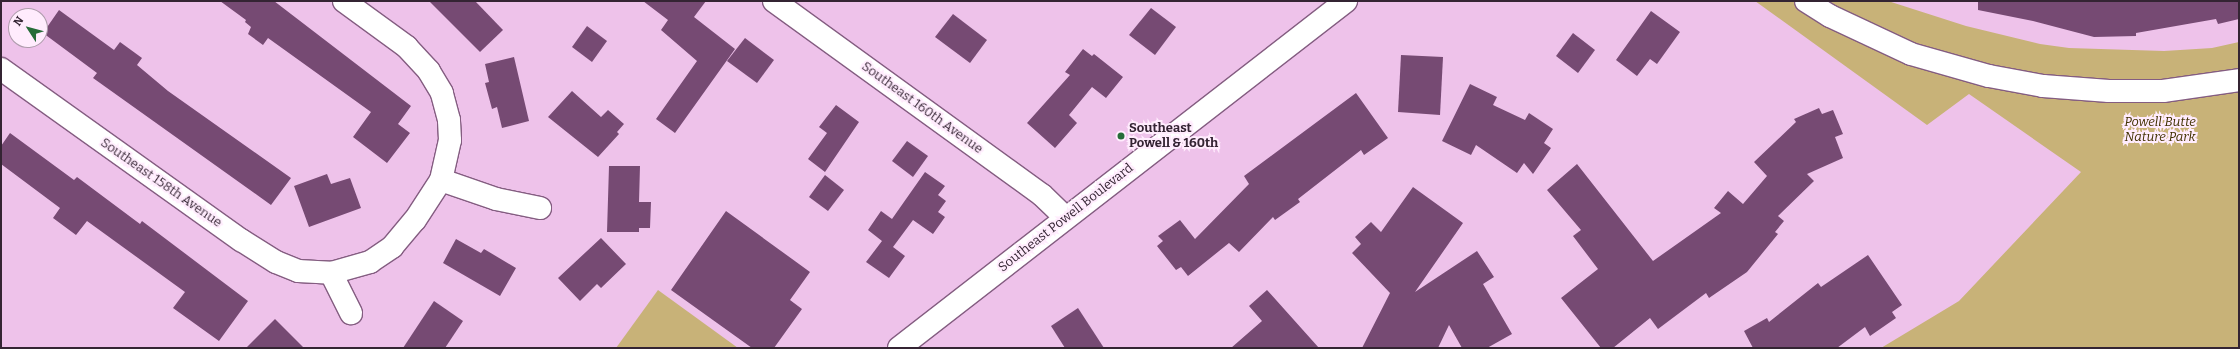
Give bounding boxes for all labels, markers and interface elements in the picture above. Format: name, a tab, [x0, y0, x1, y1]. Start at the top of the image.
north arrow	[8, 8, 48, 48]
text: N	[11, 14, 26, 28]
street label: Southeast 160th Avenue	[858, 59, 986, 157]
park label: Powell Butte Nature Park	[2124, 115, 2196, 146]
place label: Southeast Powell & 160th	[1129, 121, 1218, 152]
marker: Southeast Powell & 160th	[1116, 131, 1126, 141]
street label: Southeast 158th Avenue	[97, 135, 225, 231]
street label: Southeast Powell Boulevard	[995, 160, 1137, 276]

